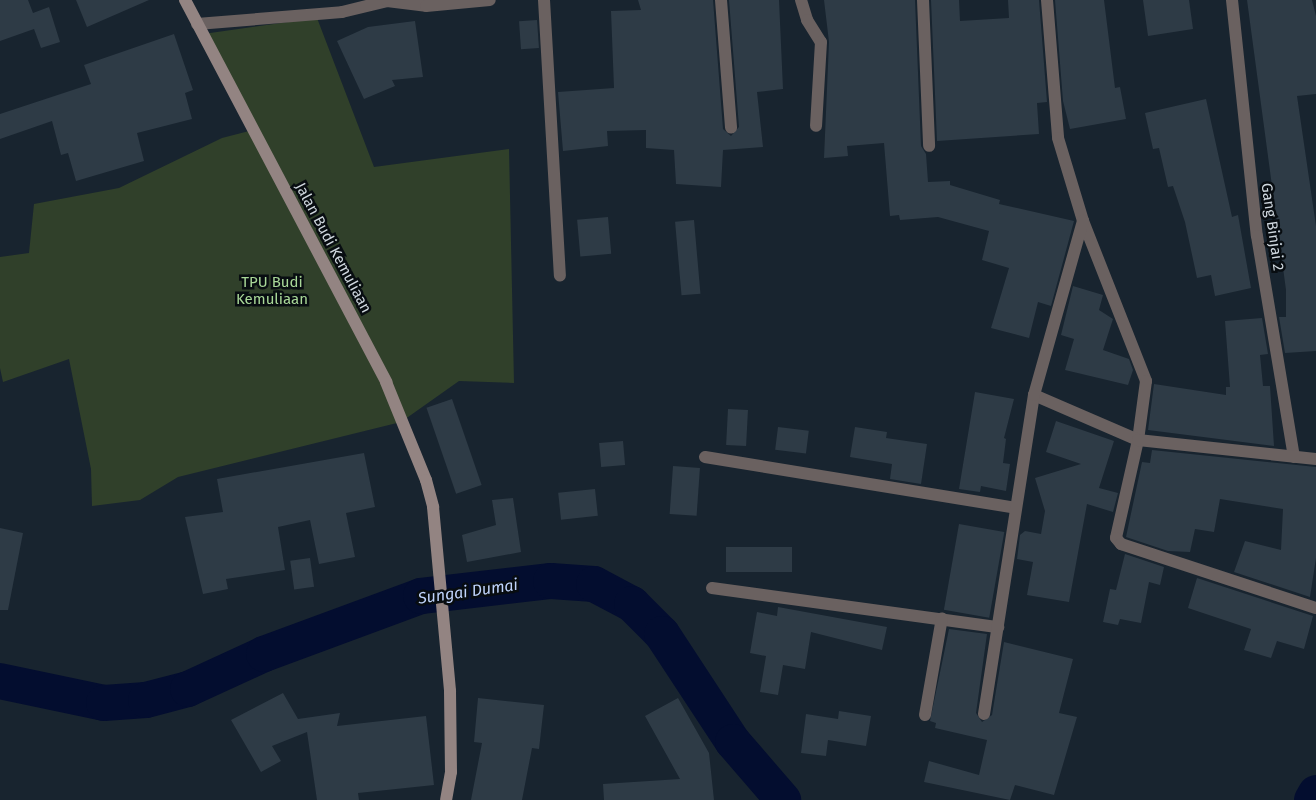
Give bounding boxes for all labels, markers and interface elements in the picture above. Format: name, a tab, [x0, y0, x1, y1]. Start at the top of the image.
street label: Jalan Budi Kemuliaan	[291, 180, 375, 316]
street label: Gang Binjai 2	[1257, 182, 1287, 272]
park label: TPU Budi Kemuliaan	[236, 273, 308, 308]
water label: Sungai Dumai	[417, 575, 519, 609]

